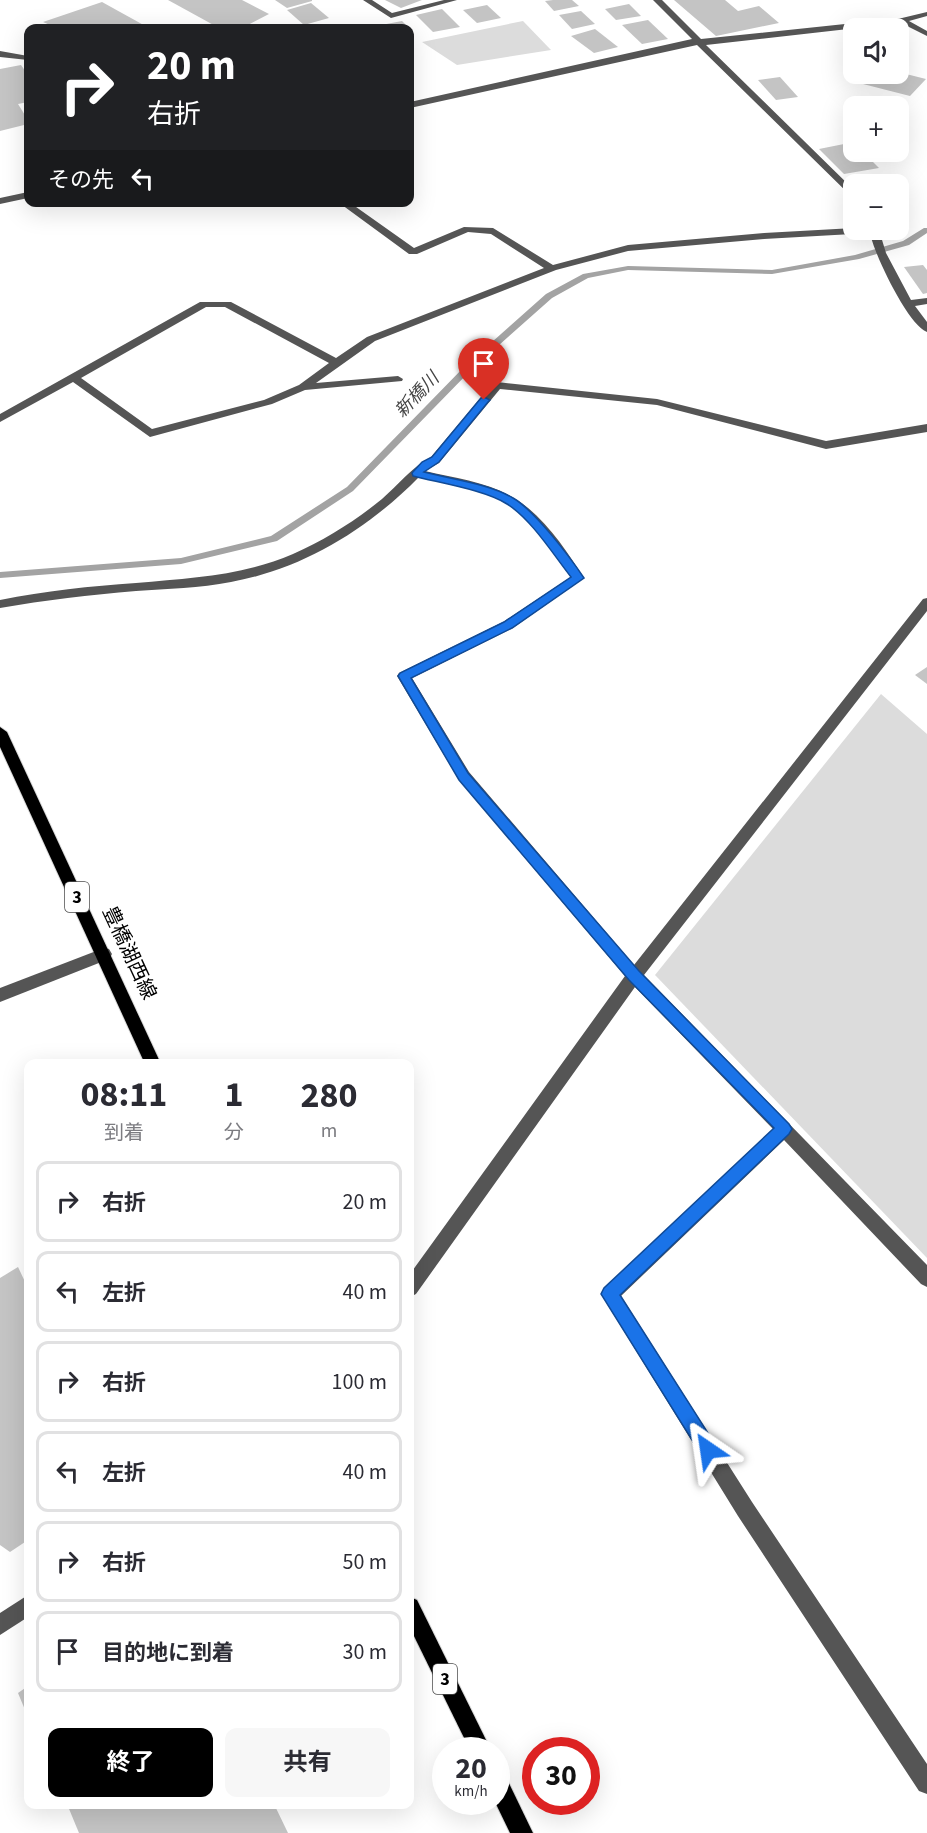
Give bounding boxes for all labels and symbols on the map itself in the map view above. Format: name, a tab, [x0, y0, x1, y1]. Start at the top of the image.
pin	[458, 338, 509, 400]
water label: 新橋川	[389, 365, 446, 423]
road number: 3	[65, 882, 89, 912]
street label: 豊橋湖西線	[95, 902, 163, 1004]
position arrow	[676, 1418, 740, 1482]
road number: 3	[433, 1664, 457, 1694]
speed limit sign: 30	[522, 1737, 600, 1815]

